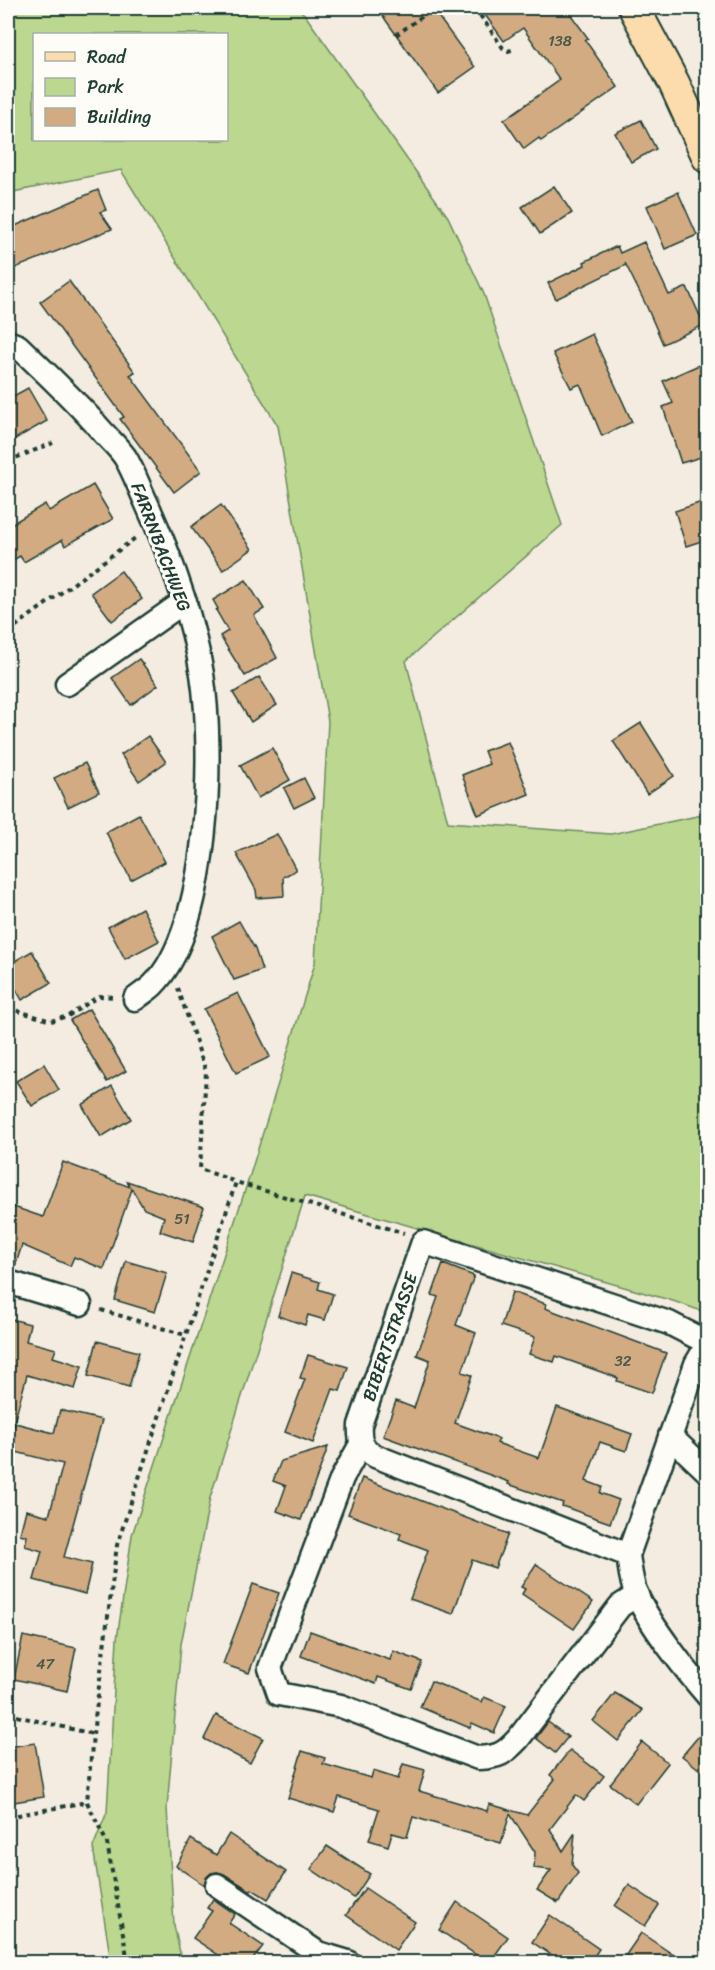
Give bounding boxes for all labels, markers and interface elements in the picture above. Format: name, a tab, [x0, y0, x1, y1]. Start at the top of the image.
house number: 138	[548, 28, 572, 54]
legend	[33, 33, 228, 141]
text: Road	[87, 41, 127, 73]
text: Park	[87, 71, 124, 103]
text: Building	[87, 101, 151, 133]
street label: FARRNBACHWEG	[122, 478, 200, 616]
house number: 51	[174, 1206, 190, 1232]
street label: BIBERTSTRASSE	[353, 1267, 427, 1406]
house number: 32	[615, 1348, 632, 1374]
house number: 47	[36, 1651, 55, 1677]

